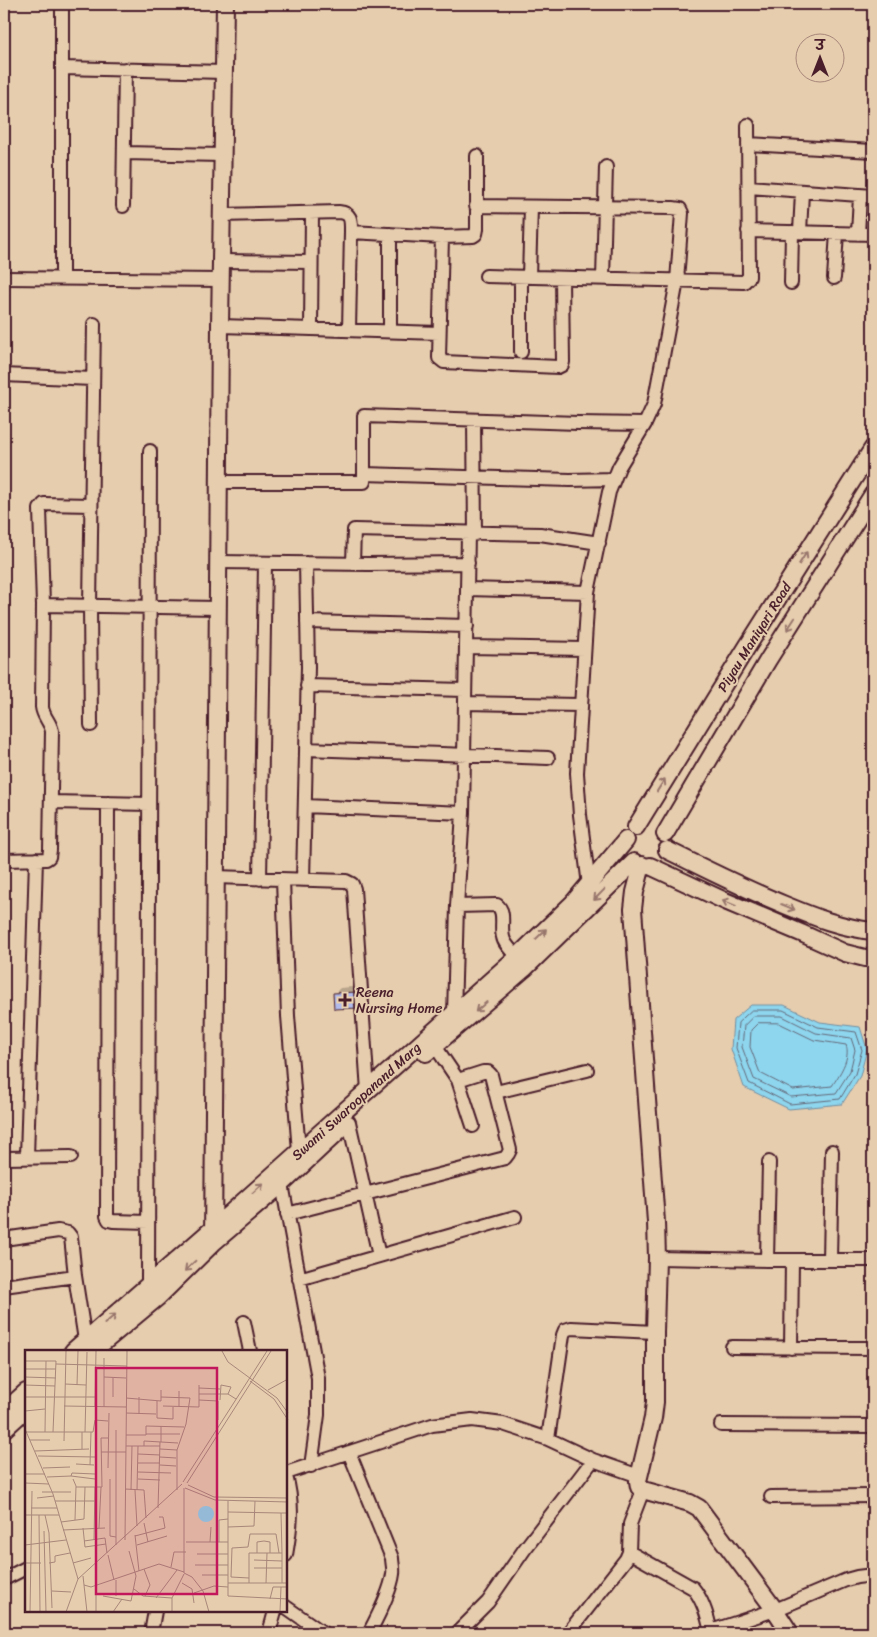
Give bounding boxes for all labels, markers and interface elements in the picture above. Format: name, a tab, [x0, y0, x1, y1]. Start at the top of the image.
north arrow	[794, 32, 844, 82]
text: उ	[813, 33, 826, 58]
one-way arrow	[798, 552, 808, 566]
street label: Piyau Maniyari Road	[711, 576, 799, 697]
one-way arrow	[785, 616, 795, 630]
one-way arrow	[657, 779, 667, 793]
one-way arrow	[593, 889, 605, 902]
one-way arrow	[722, 898, 738, 907]
one-way arrow	[781, 903, 796, 912]
one-way arrow	[535, 928, 547, 940]
place label: Reena Nursing Home	[356, 980, 442, 1021]
marker: Reena Nursing Home	[338, 993, 352, 1007]
one-way arrow	[474, 1001, 487, 1013]
street label: Swami Swaroopanand Marg	[286, 1036, 427, 1167]
one-way arrow	[252, 1183, 265, 1194]
one-way arrow	[183, 1260, 196, 1272]
one-way arrow	[103, 1313, 116, 1324]
inset map	[25, 1350, 288, 1612]

